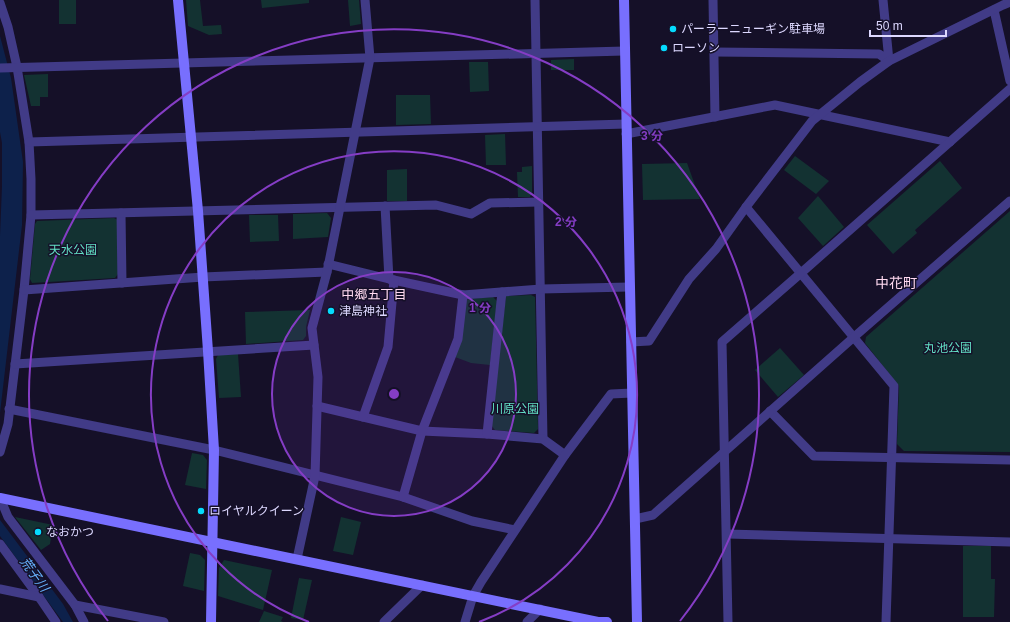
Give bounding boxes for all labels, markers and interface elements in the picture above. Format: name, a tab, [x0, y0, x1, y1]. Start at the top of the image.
scale bar	[870, 12, 946, 38]
text: 50 m	[876, 19, 903, 33]
place label: パーラーニューギン駐車場	[681, 22, 825, 36]
marker: パーラーニューギン駐車場	[668, 24, 678, 34]
place label: ローソン	[672, 41, 720, 55]
marker: ローソン	[659, 43, 669, 53]
text: 3 分	[641, 129, 663, 143]
text: 2 分	[555, 215, 577, 229]
park label: 天水公園	[49, 243, 97, 257]
district label: 中花町	[875, 275, 917, 291]
district label: 中郷五丁目	[341, 287, 407, 302]
text: 1 分	[469, 301, 491, 315]
place label: 津島神社	[339, 304, 387, 318]
marker: 津島神社	[326, 306, 336, 316]
park label: 丸池公園	[924, 341, 972, 355]
centre of rings	[387, 387, 401, 401]
park label: 川原公園	[491, 402, 539, 416]
place label: ロイヤルクイーン	[209, 504, 304, 518]
marker: ロイヤルクイーン	[196, 506, 206, 516]
place label: なおかつ	[46, 525, 94, 539]
marker: なおかつ	[33, 527, 43, 537]
water label: 荒子川	[17, 554, 53, 596]

